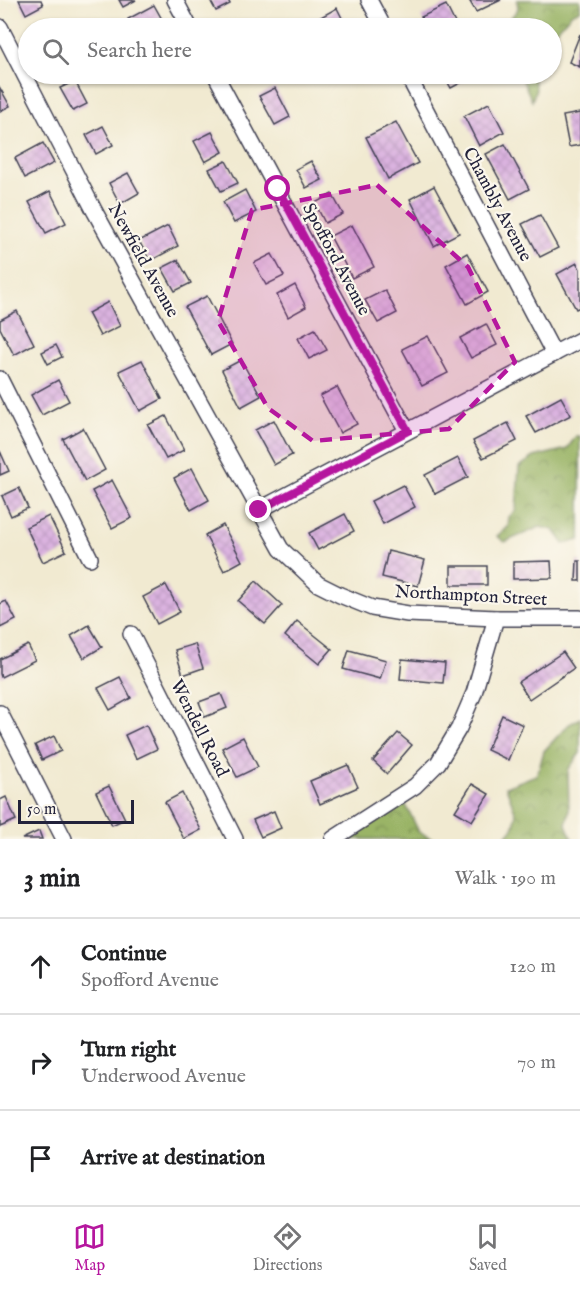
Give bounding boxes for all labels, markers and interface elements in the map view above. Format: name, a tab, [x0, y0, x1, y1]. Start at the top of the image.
search box	[18, 18, 562, 84]
icon: search	[39, 35, 72, 68]
text: Search here	[87, 37, 192, 65]
street label: Chambly Avenue	[457, 144, 536, 266]
route start	[264, 175, 290, 201]
street label: Newfield Avenue	[102, 199, 184, 322]
street label: Spofford Avenue	[296, 199, 375, 320]
route end	[245, 496, 271, 522]
street label: Northampton Street	[394, 581, 548, 612]
street label: Wendell Road	[164, 676, 233, 782]
scale bar	[18, 797, 134, 824]
text: 50 m	[27, 800, 56, 820]
text: 3 min	[24, 862, 80, 895]
text: Walk · 190 m	[454, 866, 556, 891]
text: Continue	[81, 940, 167, 968]
icon: ahead	[24, 950, 57, 983]
text: 120 m	[510, 954, 556, 979]
text: Spofford Avenue	[81, 968, 219, 993]
text: Turn right	[81, 1036, 176, 1064]
icon: right	[24, 1046, 57, 1079]
text: 70 m	[517, 1050, 556, 1075]
text: Underwood Avenue	[81, 1064, 246, 1089]
icon: arrive	[24, 1142, 57, 1175]
text: Arrive at destination	[81, 1144, 265, 1172]
tab: Map	[73, 1220, 106, 1276]
tab: Directions	[253, 1220, 322, 1276]
tab: Saved	[469, 1220, 507, 1276]

